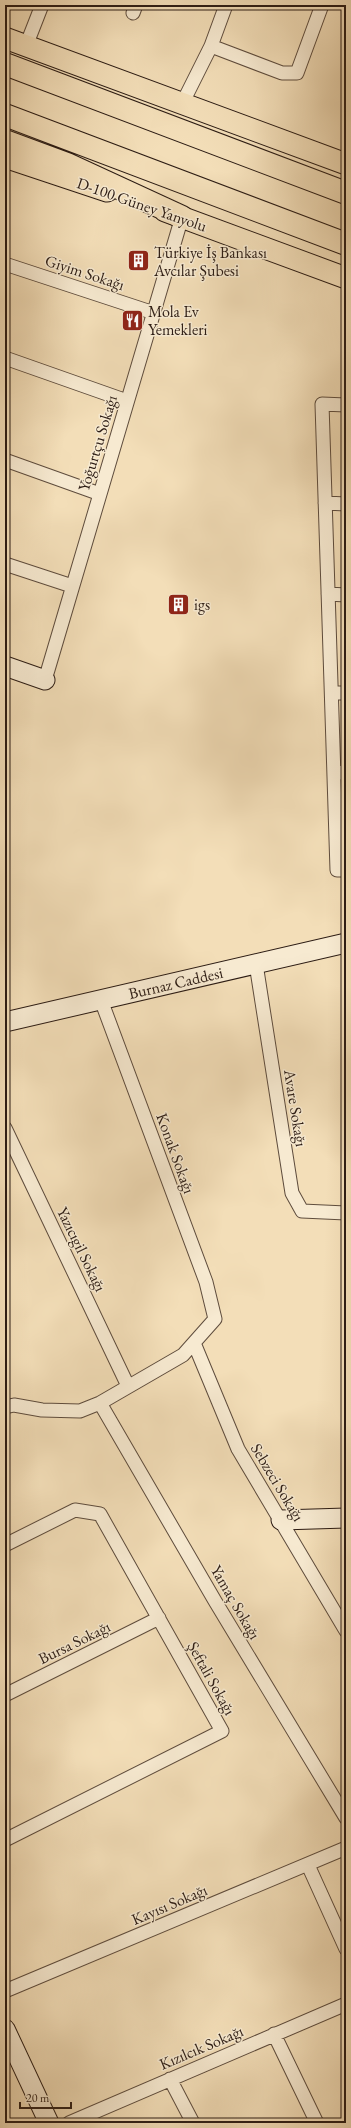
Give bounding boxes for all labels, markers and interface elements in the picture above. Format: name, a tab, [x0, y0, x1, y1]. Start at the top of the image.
street label: D-100 Güney Yanyolu	[74, 172, 210, 237]
place label: Türkiye İş Bankası Avcılar Şubesi	[153, 242, 267, 281]
building icon: Türkiye İş Bankası Avcılar Şubesi	[125, 248, 151, 274]
street label: Giyim Sokağı	[43, 250, 127, 295]
place label: Mola Ev Yemekleri	[148, 301, 208, 340]
restaurant icon: Mola Ev Yemekleri	[119, 307, 145, 333]
street label: Yoğurtçu Sokağı	[73, 392, 122, 494]
building icon: igs	[165, 591, 191, 617]
place label: igs	[194, 594, 210, 615]
street label: Burnaz Caddesi	[126, 962, 225, 1004]
street label: Avare Sokağı	[279, 1067, 312, 1148]
street label: Konak Sokağı	[151, 1110, 200, 1196]
street label: Yazıcıgil Sokağı	[52, 1203, 111, 1295]
street label: Sebzeci Sokağı	[246, 1439, 309, 1525]
street label: Yamaç Sokağı	[206, 1561, 265, 1643]
street label: Bursa Sokağı	[35, 1616, 114, 1669]
street label: Şeftali Sokağı	[183, 1638, 240, 1719]
street label: Kayısı Sokağı	[128, 1879, 210, 1930]
street label: Kızılcık Sokağı	[156, 2020, 247, 2075]
scale bar	[20, 2084, 71, 2110]
text: 20 m	[26, 2090, 50, 2106]

